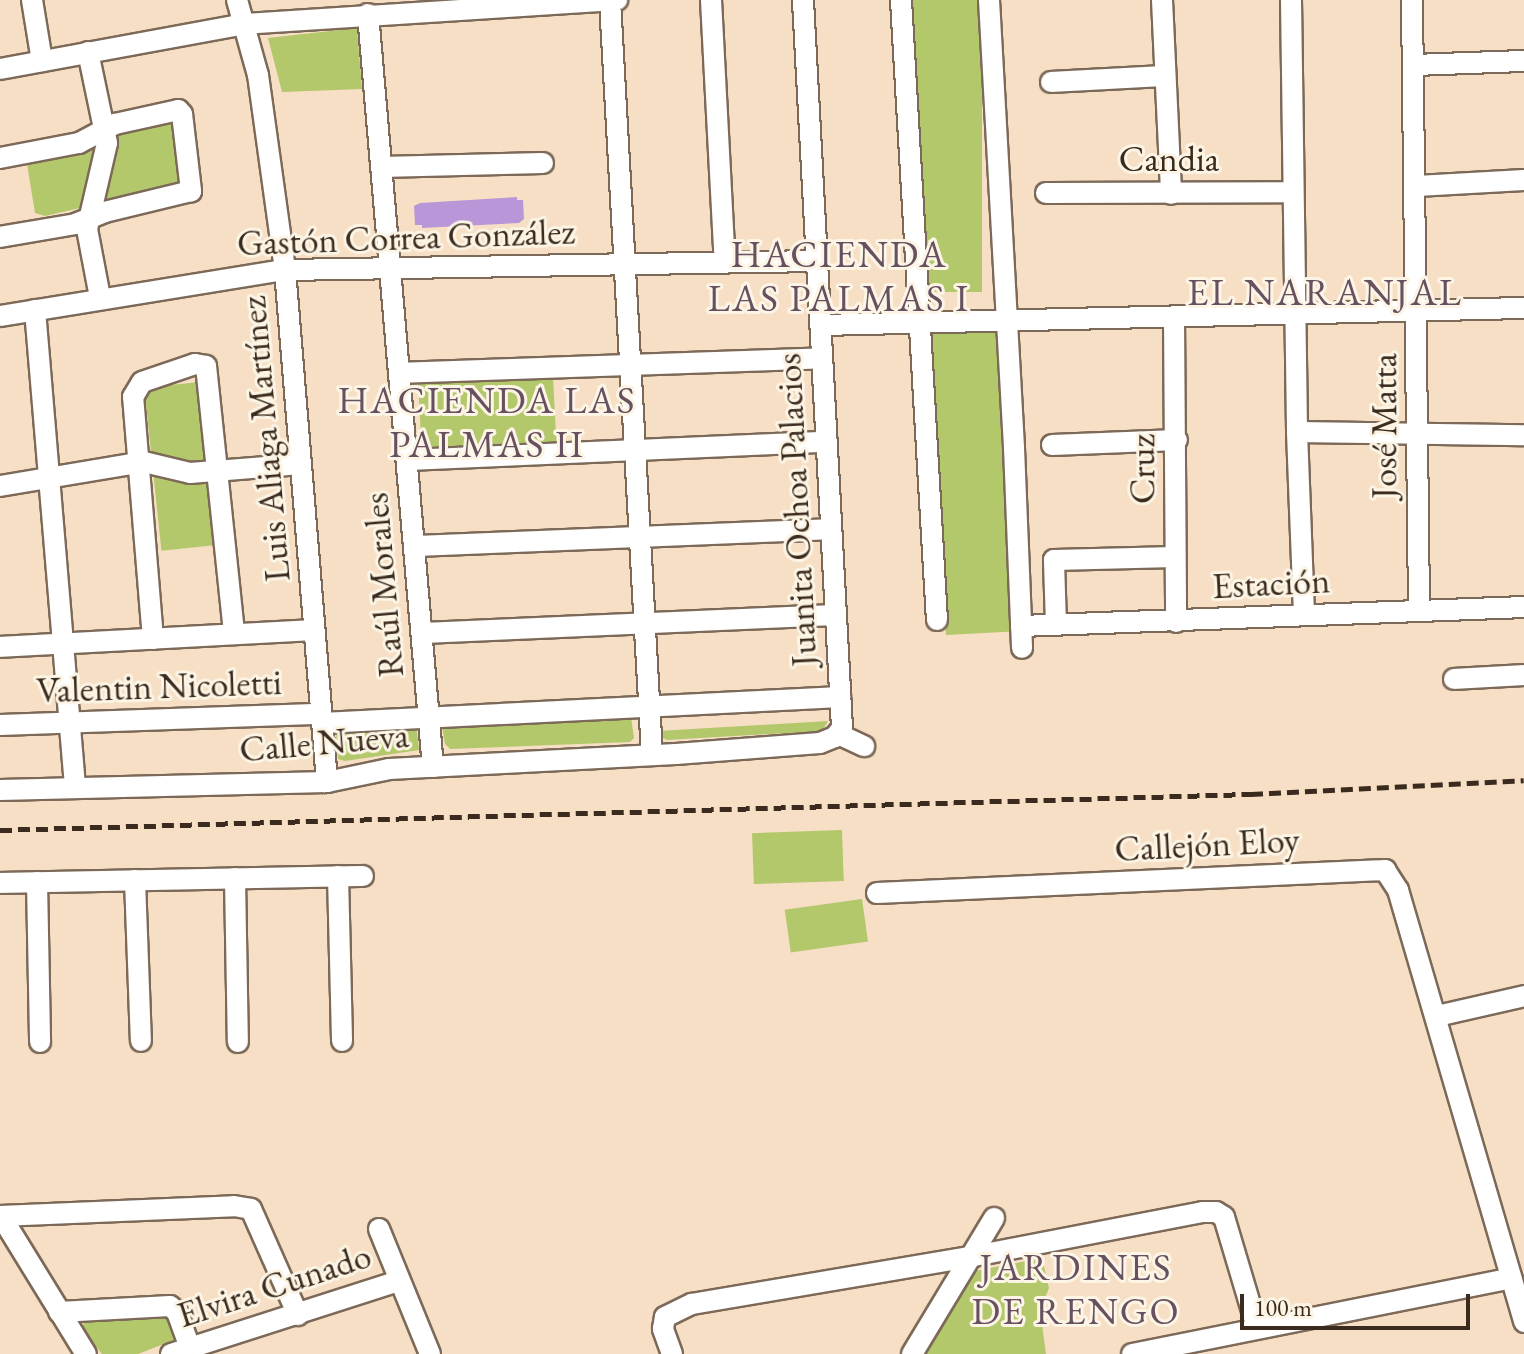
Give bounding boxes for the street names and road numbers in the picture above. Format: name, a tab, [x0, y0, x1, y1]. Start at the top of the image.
street label: Candia	[1119, 137, 1219, 181]
street label: Gastón Correa González	[236, 210, 576, 264]
street label: Luis Aliaga Martínez	[231, 294, 299, 584]
street label: Juanita Ochoa Palacios	[766, 352, 826, 668]
street label: José Matta	[1362, 353, 1406, 499]
street label: Cruz	[1120, 434, 1164, 504]
street label: Raúl Morales	[353, 491, 413, 679]
street label: Estación	[1211, 558, 1331, 608]
street label: Valentin Nicoletti	[36, 660, 282, 712]
street label: Calle Nueva	[238, 713, 410, 771]
street label: Callejón Eloy	[1113, 818, 1301, 870]
street label: Elvira Cunado	[172, 1233, 376, 1337]

